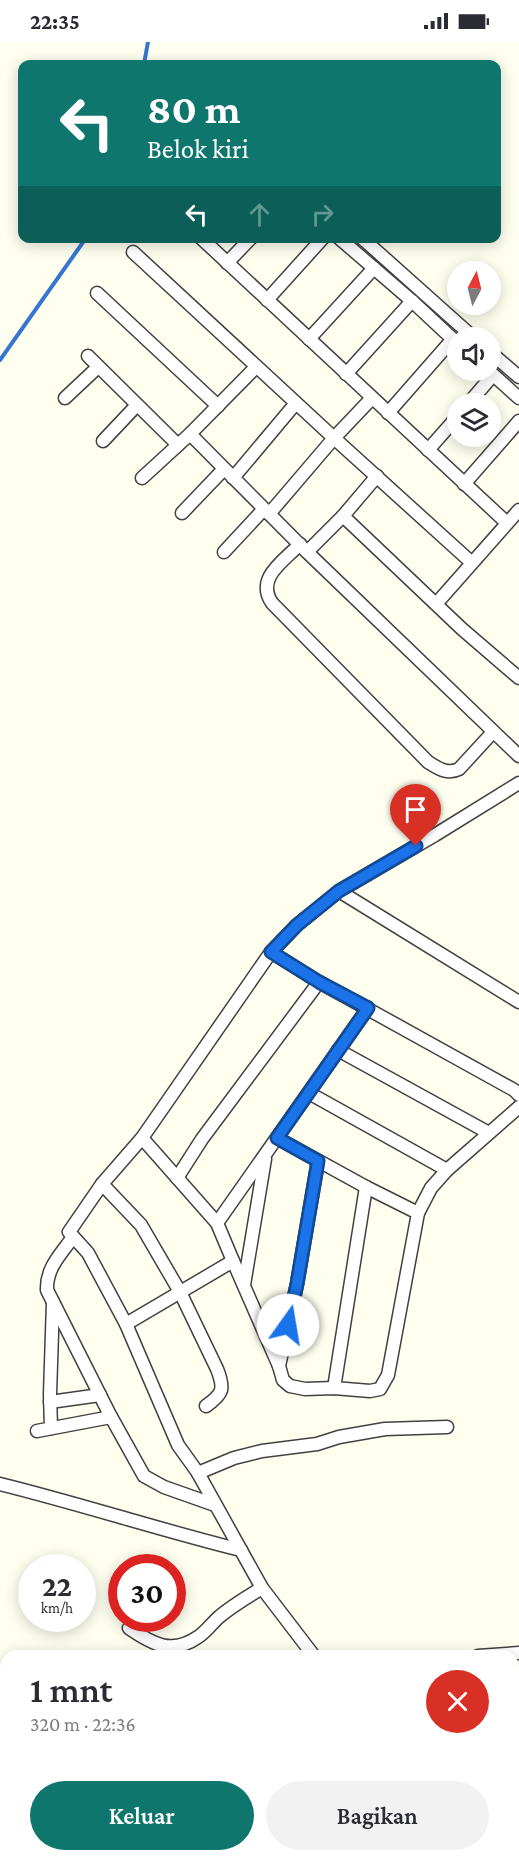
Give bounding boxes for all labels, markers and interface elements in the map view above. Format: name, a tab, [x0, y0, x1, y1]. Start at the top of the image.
text: 22:35	[30, 9, 80, 34]
icon: left	[48, 84, 126, 162]
text: 80 m	[147, 85, 241, 132]
text: Belok kiri	[147, 134, 249, 164]
icon: left	[180, 198, 213, 231]
icon: ahead	[243, 198, 276, 231]
icon: right	[306, 198, 339, 231]
north arrow	[447, 261, 501, 315]
map controls	[447, 261, 501, 447]
button: sound	[447, 327, 501, 381]
button: layers	[447, 393, 501, 447]
pin	[390, 784, 441, 846]
icon: arrive	[399, 793, 432, 826]
position arrow	[256, 1293, 320, 1357]
speed limit sign: 30	[108, 1554, 186, 1632]
text: 22	[42, 1569, 72, 1602]
text: km/h	[41, 1600, 73, 1616]
text: 1 mnt	[30, 1670, 112, 1710]
button: close	[426, 1670, 489, 1733]
text: 320 m · 22:36	[30, 1713, 136, 1735]
button: Keluar	[30, 1781, 254, 1850]
button: Bagikan	[266, 1781, 489, 1850]

